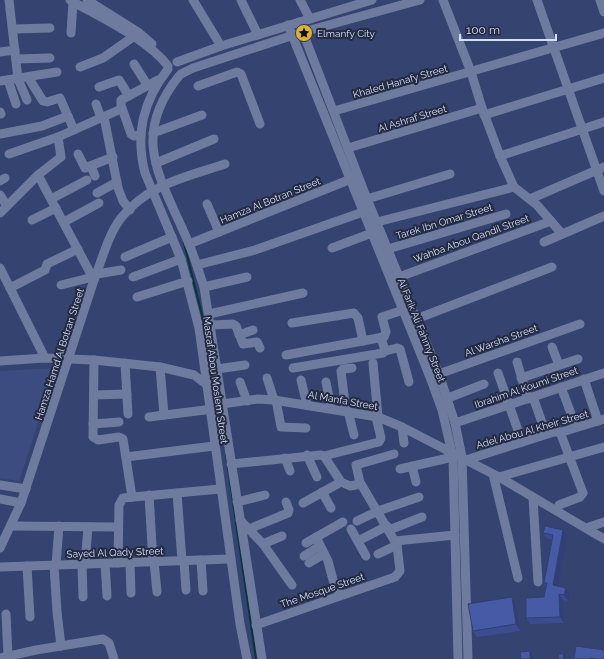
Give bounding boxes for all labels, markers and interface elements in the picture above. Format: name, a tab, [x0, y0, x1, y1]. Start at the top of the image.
scale bar	[460, 16, 556, 42]
place icon: Elmanfy City	[294, 23, 314, 43]
text: 100 m	[466, 23, 500, 37]
place label: Elmanfy City	[317, 28, 376, 39]
street label: Khaled Hanafy Street	[352, 63, 449, 100]
street label: Al Ashraf Street	[377, 103, 448, 134]
street label: Hamza Al Botran Street	[218, 175, 323, 226]
street label: Tarek Ibn Omar Street	[395, 201, 494, 241]
street label: Wahba Abou Qandil Street	[412, 212, 531, 265]
street label: Al Farik Ali Fahmy Street	[396, 277, 448, 384]
street label: Hamza Hamd Al Botran Street	[33, 286, 86, 421]
street label: Masraf Abou Moslem Street	[201, 316, 230, 445]
street label: Al Warsha Street	[463, 322, 540, 359]
street label: Ibrahim Al Koumi Street	[473, 364, 580, 410]
street label: Al Manfa Street	[307, 389, 379, 412]
street label: Adel Abou Al Kheir Street	[475, 408, 590, 451]
street label: Sayed Al Qady Street	[66, 545, 164, 560]
street label: The Mosque Street	[279, 571, 366, 610]

